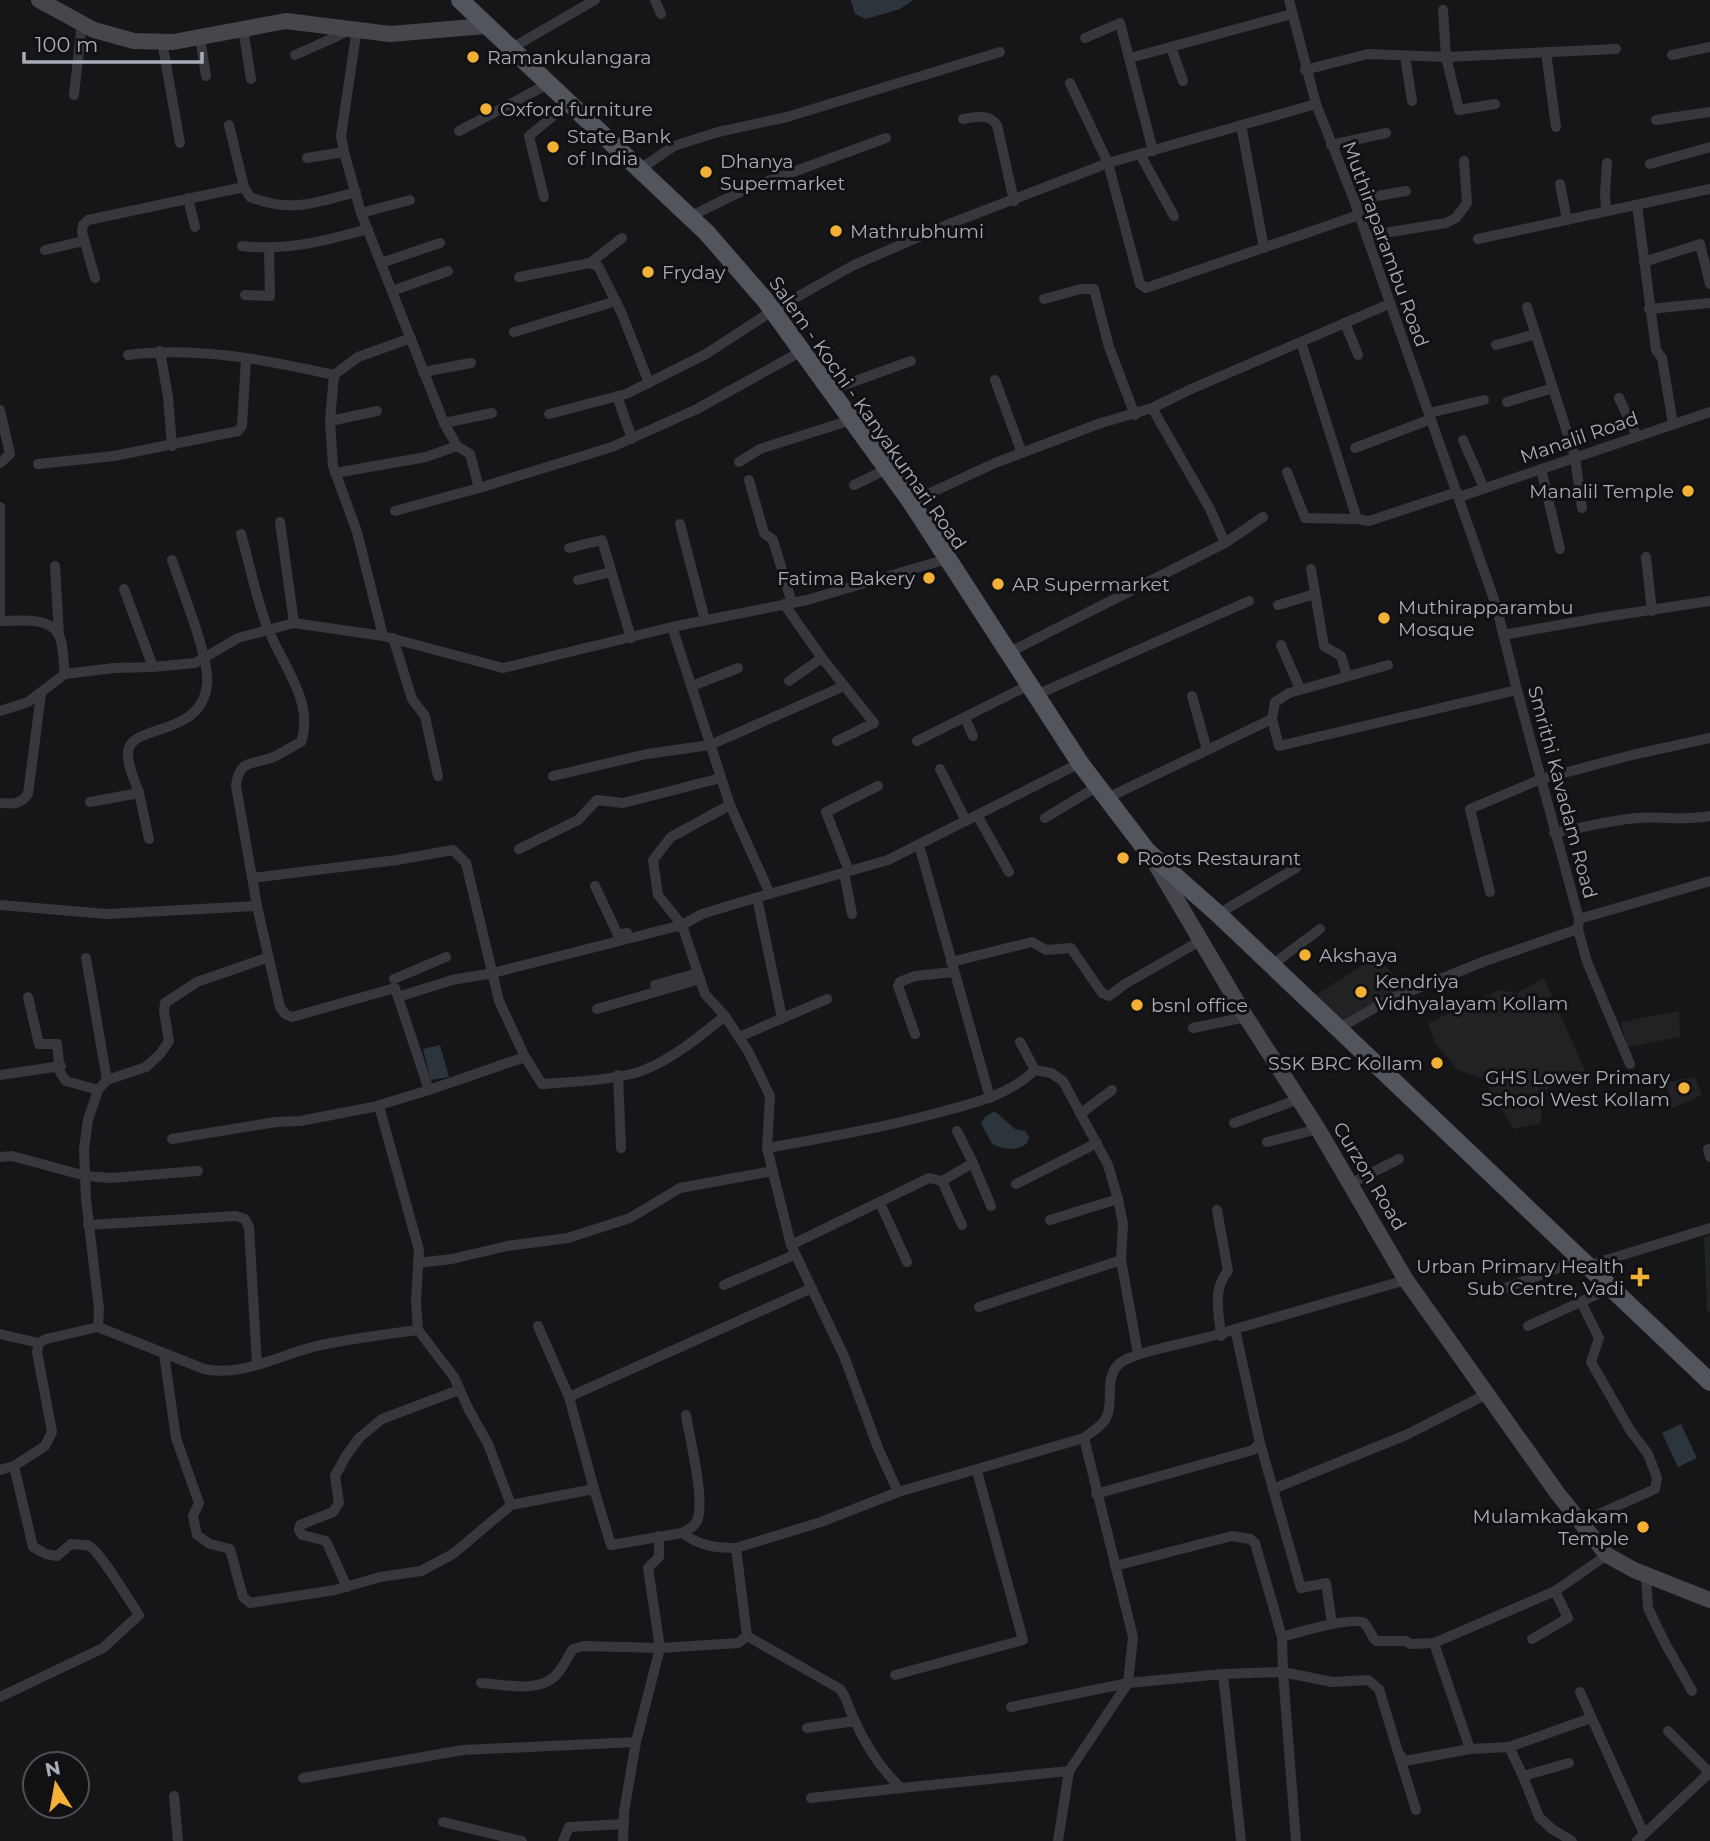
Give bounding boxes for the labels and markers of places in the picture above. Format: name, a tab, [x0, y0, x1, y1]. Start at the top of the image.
place label: Ramankulangara	[487, 46, 651, 69]
marker: Ramankulangara	[465, 49, 481, 65]
place label: Oxford furniture	[500, 98, 653, 121]
marker: Oxford furniture	[478, 101, 494, 117]
place label: State Bank of India	[567, 125, 671, 170]
marker: State Bank of India	[545, 139, 561, 155]
place label: Dhanya Supermarket	[720, 150, 846, 195]
marker: Dhanya Supermarket	[698, 164, 714, 180]
place label: Mathrubhumi	[850, 220, 984, 243]
marker: Mathrubhumi	[828, 223, 844, 239]
place label: Fryday	[662, 261, 726, 284]
marker: Fryday	[640, 264, 656, 280]
place label: Manalil Temple	[1529, 480, 1674, 503]
marker: Manalil Temple	[1680, 483, 1696, 499]
place label: Fatima Bakery	[777, 567, 916, 590]
marker: Fatima Bakery	[921, 570, 937, 586]
place label: AR Supermarket	[1012, 573, 1170, 596]
marker: AR Supermarket	[990, 576, 1006, 592]
place label: Muthirapparambu Mosque	[1398, 596, 1573, 641]
marker: Muthirapparambu Mosque	[1376, 610, 1392, 626]
place label: Roots Restaurant	[1137, 847, 1301, 870]
marker: Roots Restaurant	[1115, 850, 1131, 866]
place label: Akshaya	[1319, 944, 1398, 967]
marker: Akshaya	[1297, 947, 1313, 963]
place label: Kendriya Vidhyalayam Kollam	[1375, 970, 1568, 1015]
marker: Kendriya Vidhyalayam Kollam	[1353, 984, 1369, 1000]
place label: bsnl office	[1151, 994, 1248, 1017]
marker: bsnl office	[1129, 997, 1145, 1013]
place label: SSK BRC Kollam	[1268, 1052, 1423, 1075]
marker: SSK BRC Kollam	[1429, 1055, 1445, 1071]
place label: GHS Lower Primary School West Kollam	[1481, 1066, 1671, 1111]
marker: GHS Lower Primary School West Kollam	[1676, 1080, 1692, 1096]
place label: Urban Primary Health Sub Centre, Vadi	[1416, 1255, 1624, 1300]
marker: Urban Primary Health Sub Centre, Vadi	[1630, 1267, 1650, 1287]
place label: Mulamkadakam Temple	[1473, 1505, 1629, 1550]
marker: Mulamkadakam Temple	[1635, 1519, 1651, 1535]

